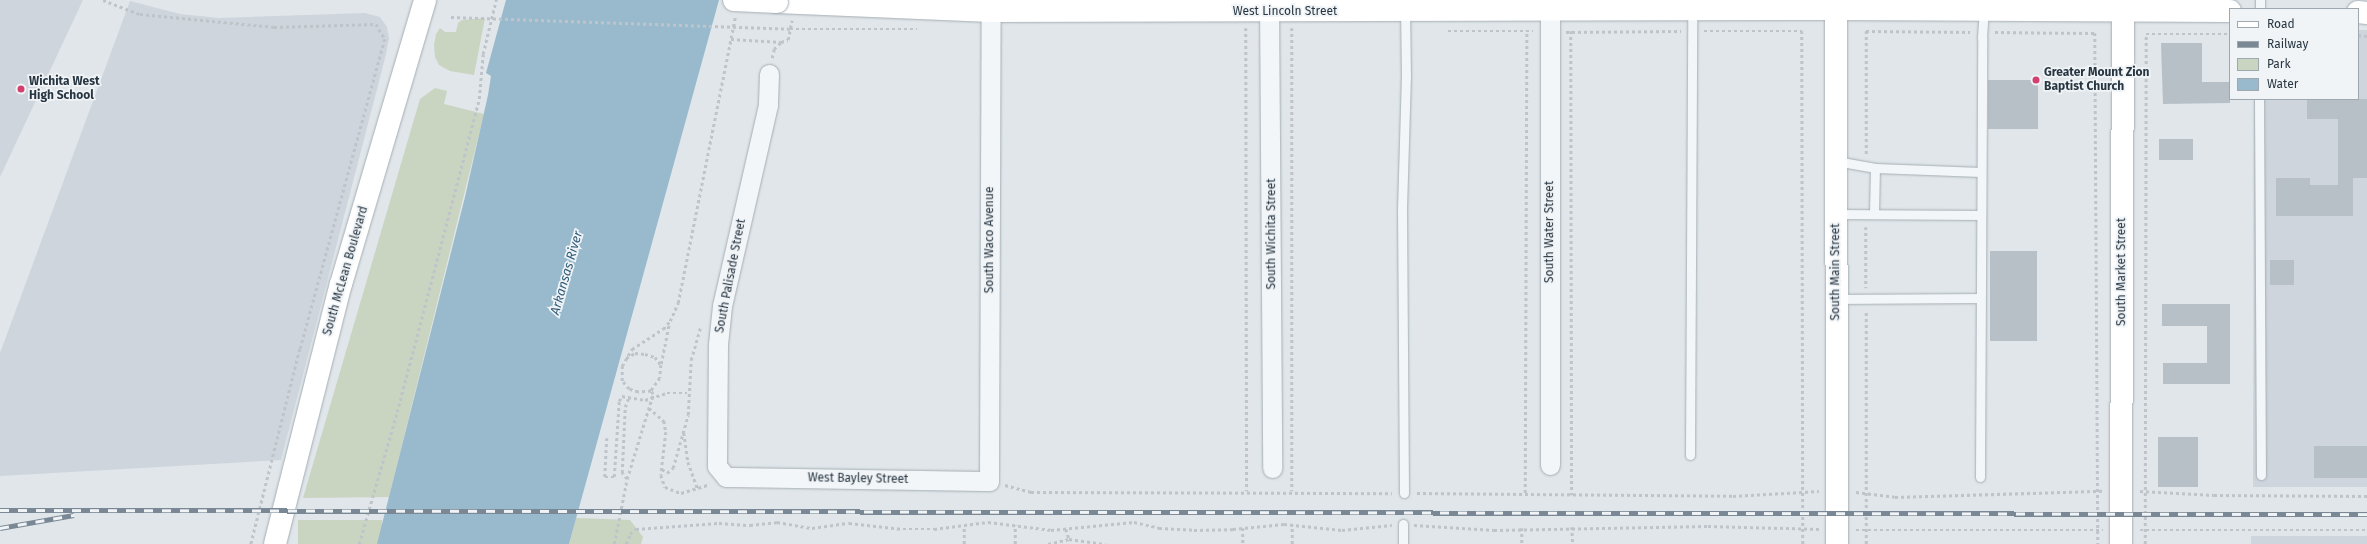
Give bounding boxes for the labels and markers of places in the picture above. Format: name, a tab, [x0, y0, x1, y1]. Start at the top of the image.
place label: Greater Mount Zion Baptist Church	[2044, 66, 2150, 94]
place label: Wichita West High School	[29, 75, 100, 103]
marker: Greater Mount Zion Baptist Church	[2031, 75, 2041, 85]
marker: Wichita West High School	[16, 84, 26, 94]

